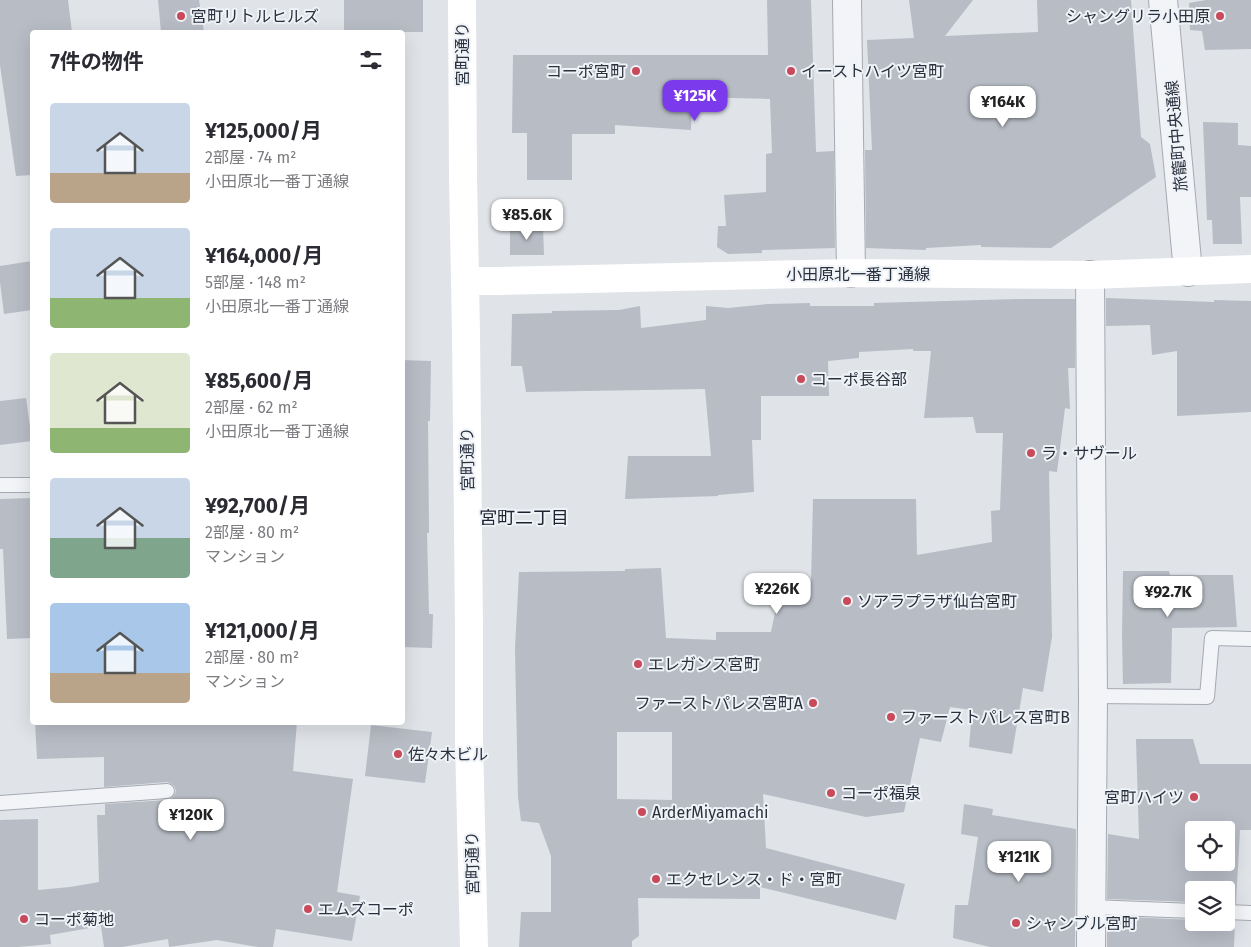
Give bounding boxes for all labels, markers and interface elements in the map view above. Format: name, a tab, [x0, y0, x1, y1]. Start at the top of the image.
place label: 宮町リトルヒルズ	[191, 7, 319, 26]
place label: シャングリラ小田原	[1066, 7, 1210, 26]
marker: 宮町リトルヒルズ	[175, 10, 187, 22]
marker: シャングリラ小田原	[1214, 10, 1226, 22]
street label: 宮町通り	[453, 22, 472, 86]
icon: filters	[357, 46, 385, 74]
text: 7件の物件	[50, 49, 144, 75]
place label: コーポ宮町	[546, 62, 626, 81]
place label: イーストハイツ宮町	[801, 62, 944, 81]
marker: コーポ宮町	[630, 65, 642, 77]
marker: イーストハイツ宮町	[785, 65, 797, 77]
street label: 旅籠町中央通線	[1162, 79, 1191, 193]
pin: ¥125K	[660, 80, 730, 122]
text: ¥125K	[673, 86, 717, 105]
pin: ¥164K	[968, 86, 1038, 128]
text: ¥164K	[981, 92, 1025, 111]
text: ¥125,000/月	[205, 118, 322, 144]
icon: home	[90, 123, 150, 183]
text: 2部屋 · 74 m²	[205, 148, 297, 167]
text: 小田原北一番丁通線	[205, 172, 349, 191]
pin: ¥85.6K	[486, 198, 568, 241]
text: ¥85.6K	[502, 205, 552, 224]
text: ¥164,000/月	[205, 243, 323, 269]
icon: home	[90, 248, 150, 308]
street label: 小田原北一番丁通線	[786, 265, 930, 284]
text: 5部屋 · 148 m²	[205, 273, 306, 292]
text: 小田原北一番丁通線	[205, 297, 349, 316]
text: ¥85,600/月	[205, 368, 313, 394]
place label: コーポ長谷部	[811, 370, 907, 389]
icon: home	[90, 373, 150, 433]
marker: コーポ長谷部	[795, 373, 807, 385]
text: 2部屋 · 62 m²	[205, 398, 298, 417]
text: 小田原北一番丁通線	[205, 422, 349, 441]
street label: 宮町通り	[457, 427, 478, 491]
place label: ラ・サヴール	[1041, 444, 1137, 463]
marker: ラ・サヴール	[1025, 447, 1037, 459]
text: ¥92,700/月	[205, 493, 310, 519]
icon: home	[90, 498, 150, 558]
district label: 宮町二丁目	[479, 507, 569, 529]
text: 2部屋 · 80 m²	[205, 523, 299, 542]
text: マンション	[205, 547, 285, 566]
pin: ¥226K	[742, 572, 812, 615]
pin: ¥92.7K	[1127, 576, 1209, 618]
text: ¥226K	[755, 579, 799, 598]
text: ¥92.7K	[1144, 582, 1192, 601]
place label: ソアラプラザ仙台宮町	[857, 592, 1017, 611]
marker: ソアラプラザ仙台宮町	[841, 595, 853, 607]
text: ¥121,000/月	[205, 618, 320, 644]
icon: home	[90, 623, 150, 683]
text: 2部屋 · 80 m²	[205, 648, 299, 667]
place label: エレガンス宮町	[648, 655, 760, 674]
marker: エレガンス宮町	[632, 658, 644, 670]
text: マンション	[205, 672, 285, 691]
place label: ファーストパレス宮町A	[635, 694, 804, 713]
marker: ファーストパレス宮町A	[807, 697, 819, 709]
place label: ファーストパレス宮町B	[901, 708, 1070, 727]
marker: ファーストパレス宮町B	[885, 711, 897, 723]
place label: 佐々木ビル	[408, 745, 488, 764]
marker: 佐々木ビル	[392, 748, 404, 760]
place label: コーポ福泉	[841, 784, 921, 803]
marker: コーポ福泉	[825, 787, 837, 799]
place label: 宮町ハイツ	[1104, 788, 1184, 807]
marker: 宮町ハイツ	[1188, 791, 1200, 803]
pin: ¥120K	[156, 798, 226, 841]
place label: ArderMiyamachi	[652, 803, 769, 822]
text: ¥120K	[169, 805, 213, 824]
marker: ArderMiyamachi	[636, 806, 648, 818]
map controls	[1185, 821, 1235, 931]
button: locate	[1185, 821, 1235, 871]
street label: 宮町通り	[462, 831, 483, 895]
pin: ¥121K	[984, 840, 1054, 883]
text: ¥121K	[998, 847, 1040, 866]
place label: エクセレンス・ド・宮町	[666, 870, 842, 889]
marker: エクセレンス・ド・宮町	[650, 873, 662, 885]
button: layers	[1185, 881, 1235, 931]
place label: エムズコーポ	[318, 900, 414, 919]
marker: エムズコーポ	[302, 903, 314, 915]
place label: コーポ菊地	[34, 910, 114, 929]
marker: コーポ菊地	[18, 913, 30, 925]
place label: シャンブル宮町	[1026, 914, 1138, 933]
marker: シャンブル宮町	[1010, 917, 1022, 929]

